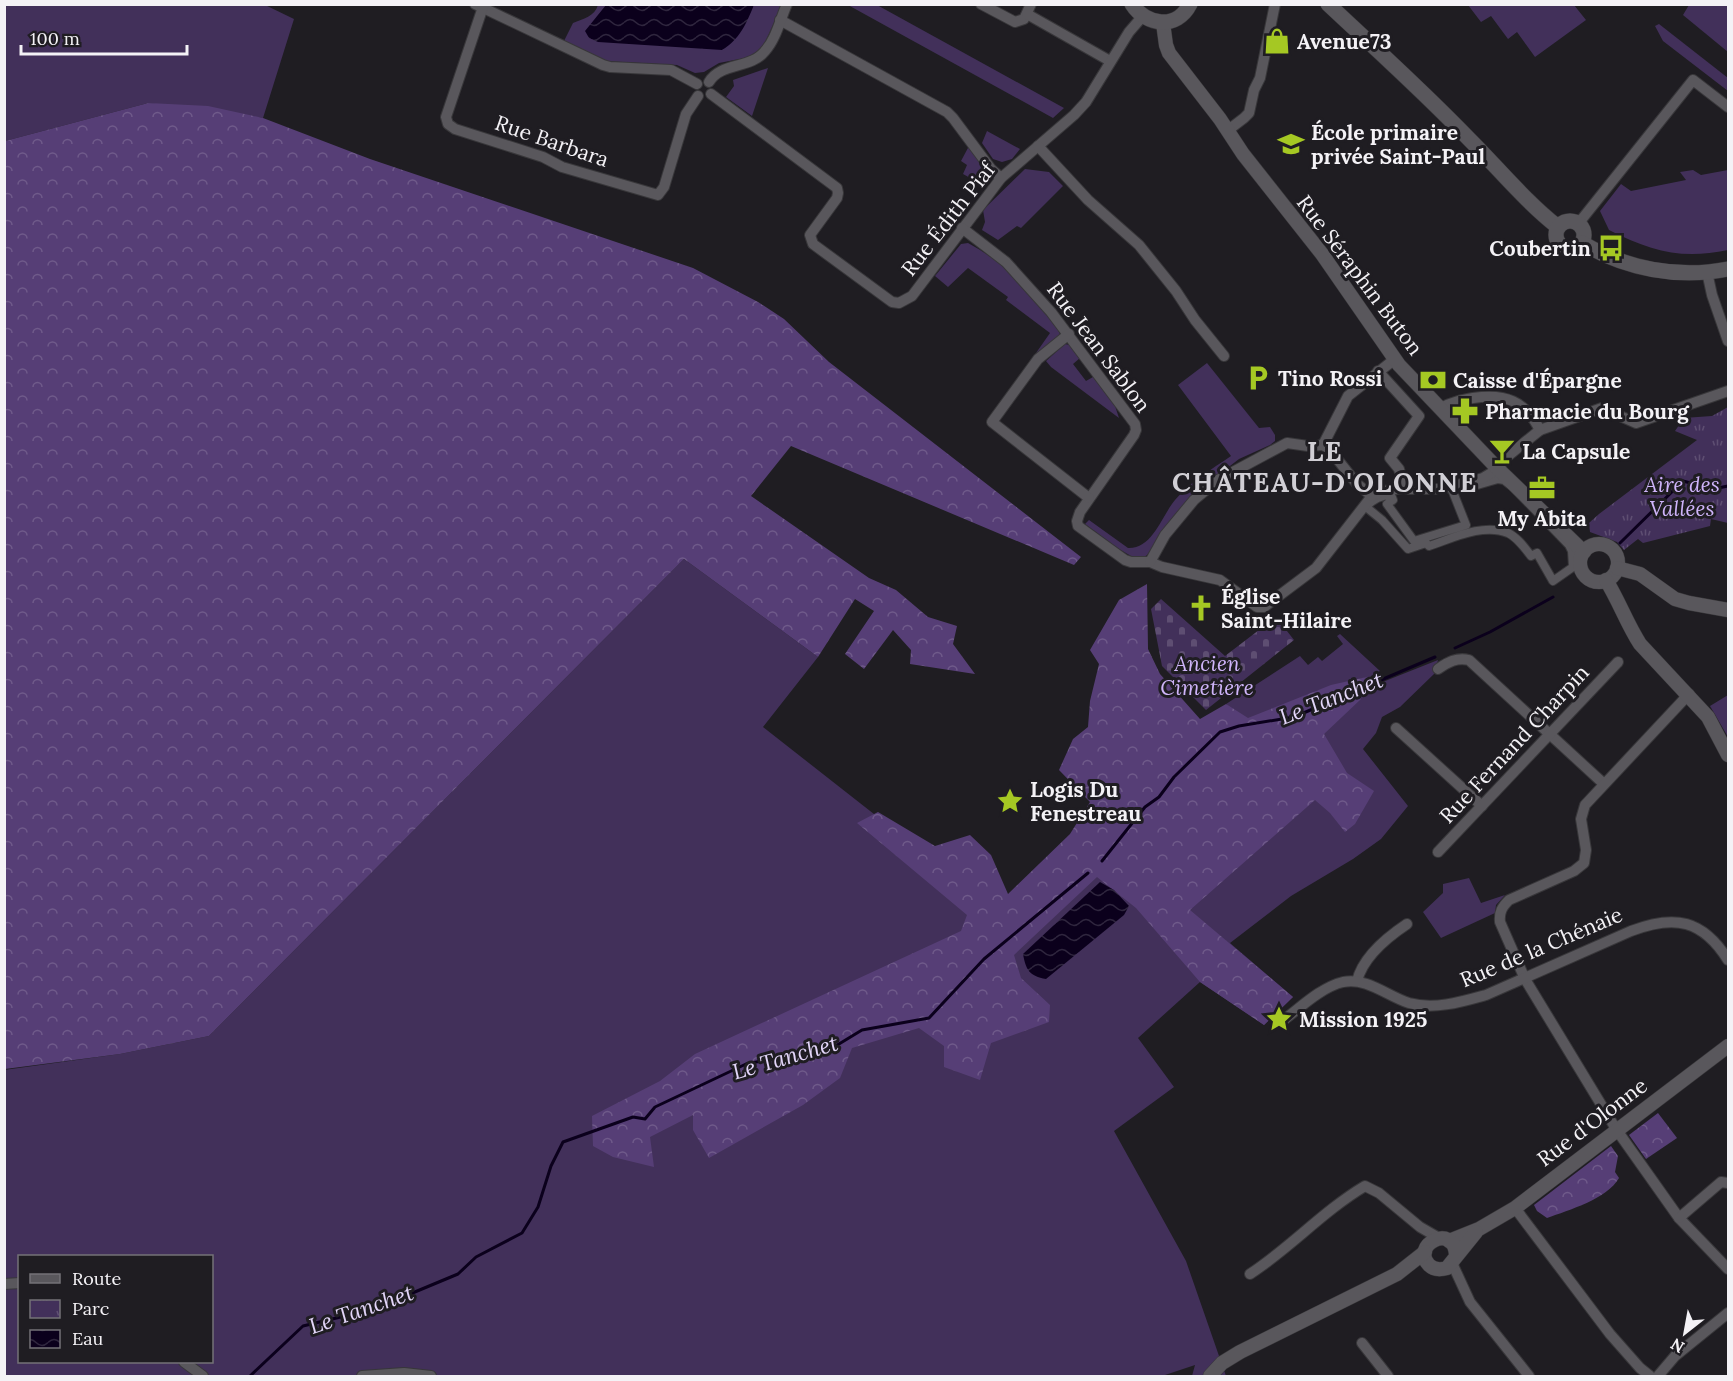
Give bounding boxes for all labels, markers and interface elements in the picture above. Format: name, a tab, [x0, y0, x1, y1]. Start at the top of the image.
scale bar	[21, 18, 188, 56]
shop icon: Avenue73	[1262, 26, 1292, 56]
text: 100 m	[30, 27, 80, 50]
place label: Avenue73	[1297, 28, 1392, 55]
street label: Rue Barbara	[492, 109, 613, 173]
place label: École primaire privée Saint-Paul	[1311, 119, 1485, 170]
school or university icon: École primaire privée Saint-Paul	[1276, 129, 1306, 159]
street label: Rue Édith Piaf	[895, 155, 1002, 281]
street label: Rue Séraphin Buton	[1291, 190, 1429, 361]
bus stop icon: Coubertin	[1596, 233, 1626, 263]
place label: Coubertin	[1489, 235, 1591, 262]
street label: Rue Jean Sablon	[1041, 276, 1157, 418]
parking icon: Tino Rossi	[1243, 363, 1273, 393]
place label: Tino Rossi	[1278, 365, 1383, 392]
bank icon: Caisse d'Épargne	[1418, 365, 1448, 395]
place label: Caisse d'Épargne	[1453, 367, 1622, 394]
pharmacy icon: Pharmacie du Bourg	[1450, 396, 1480, 426]
place label: Pharmacie du Bourg	[1485, 398, 1690, 425]
district label: LE CHÂTEAU-D'OLONNE	[1172, 434, 1478, 499]
bar icon: La Capsule	[1487, 436, 1517, 466]
place label: La Capsule	[1522, 438, 1630, 465]
park label: Aire des Vallées	[1643, 471, 1720, 522]
office icon: My Abita	[1527, 473, 1557, 503]
place label: My Abita	[1497, 505, 1587, 532]
place label: Église Saint-Hilaire	[1221, 583, 1352, 634]
church icon: Église Saint-Hilaire	[1186, 593, 1216, 623]
park label: Ancien Cimetière	[1160, 650, 1254, 701]
street label: Rue Fernand Charpin	[1434, 659, 1595, 829]
water label: Le Tanchet	[1275, 665, 1387, 731]
place label: Logis Du Fenestreau	[1030, 776, 1141, 827]
place icon: Logis Du Fenestreau	[995, 786, 1025, 816]
street label: Rue de la Chénaie	[1456, 901, 1626, 993]
place icon: Mission 1925	[1264, 1004, 1294, 1034]
place label: Mission 1925	[1299, 1006, 1427, 1033]
water label: Le Tanchet	[729, 1029, 841, 1085]
street label: Rue d'Olonne	[1532, 1072, 1652, 1172]
legend	[18, 1255, 213, 1363]
text: Route	[72, 1267, 121, 1290]
water label: Le Tanchet	[305, 1278, 417, 1340]
text: Parc	[72, 1297, 109, 1320]
north arrow	[1655, 1303, 1715, 1363]
text: Eau	[72, 1327, 103, 1350]
text: N	[1667, 1334, 1688, 1358]

